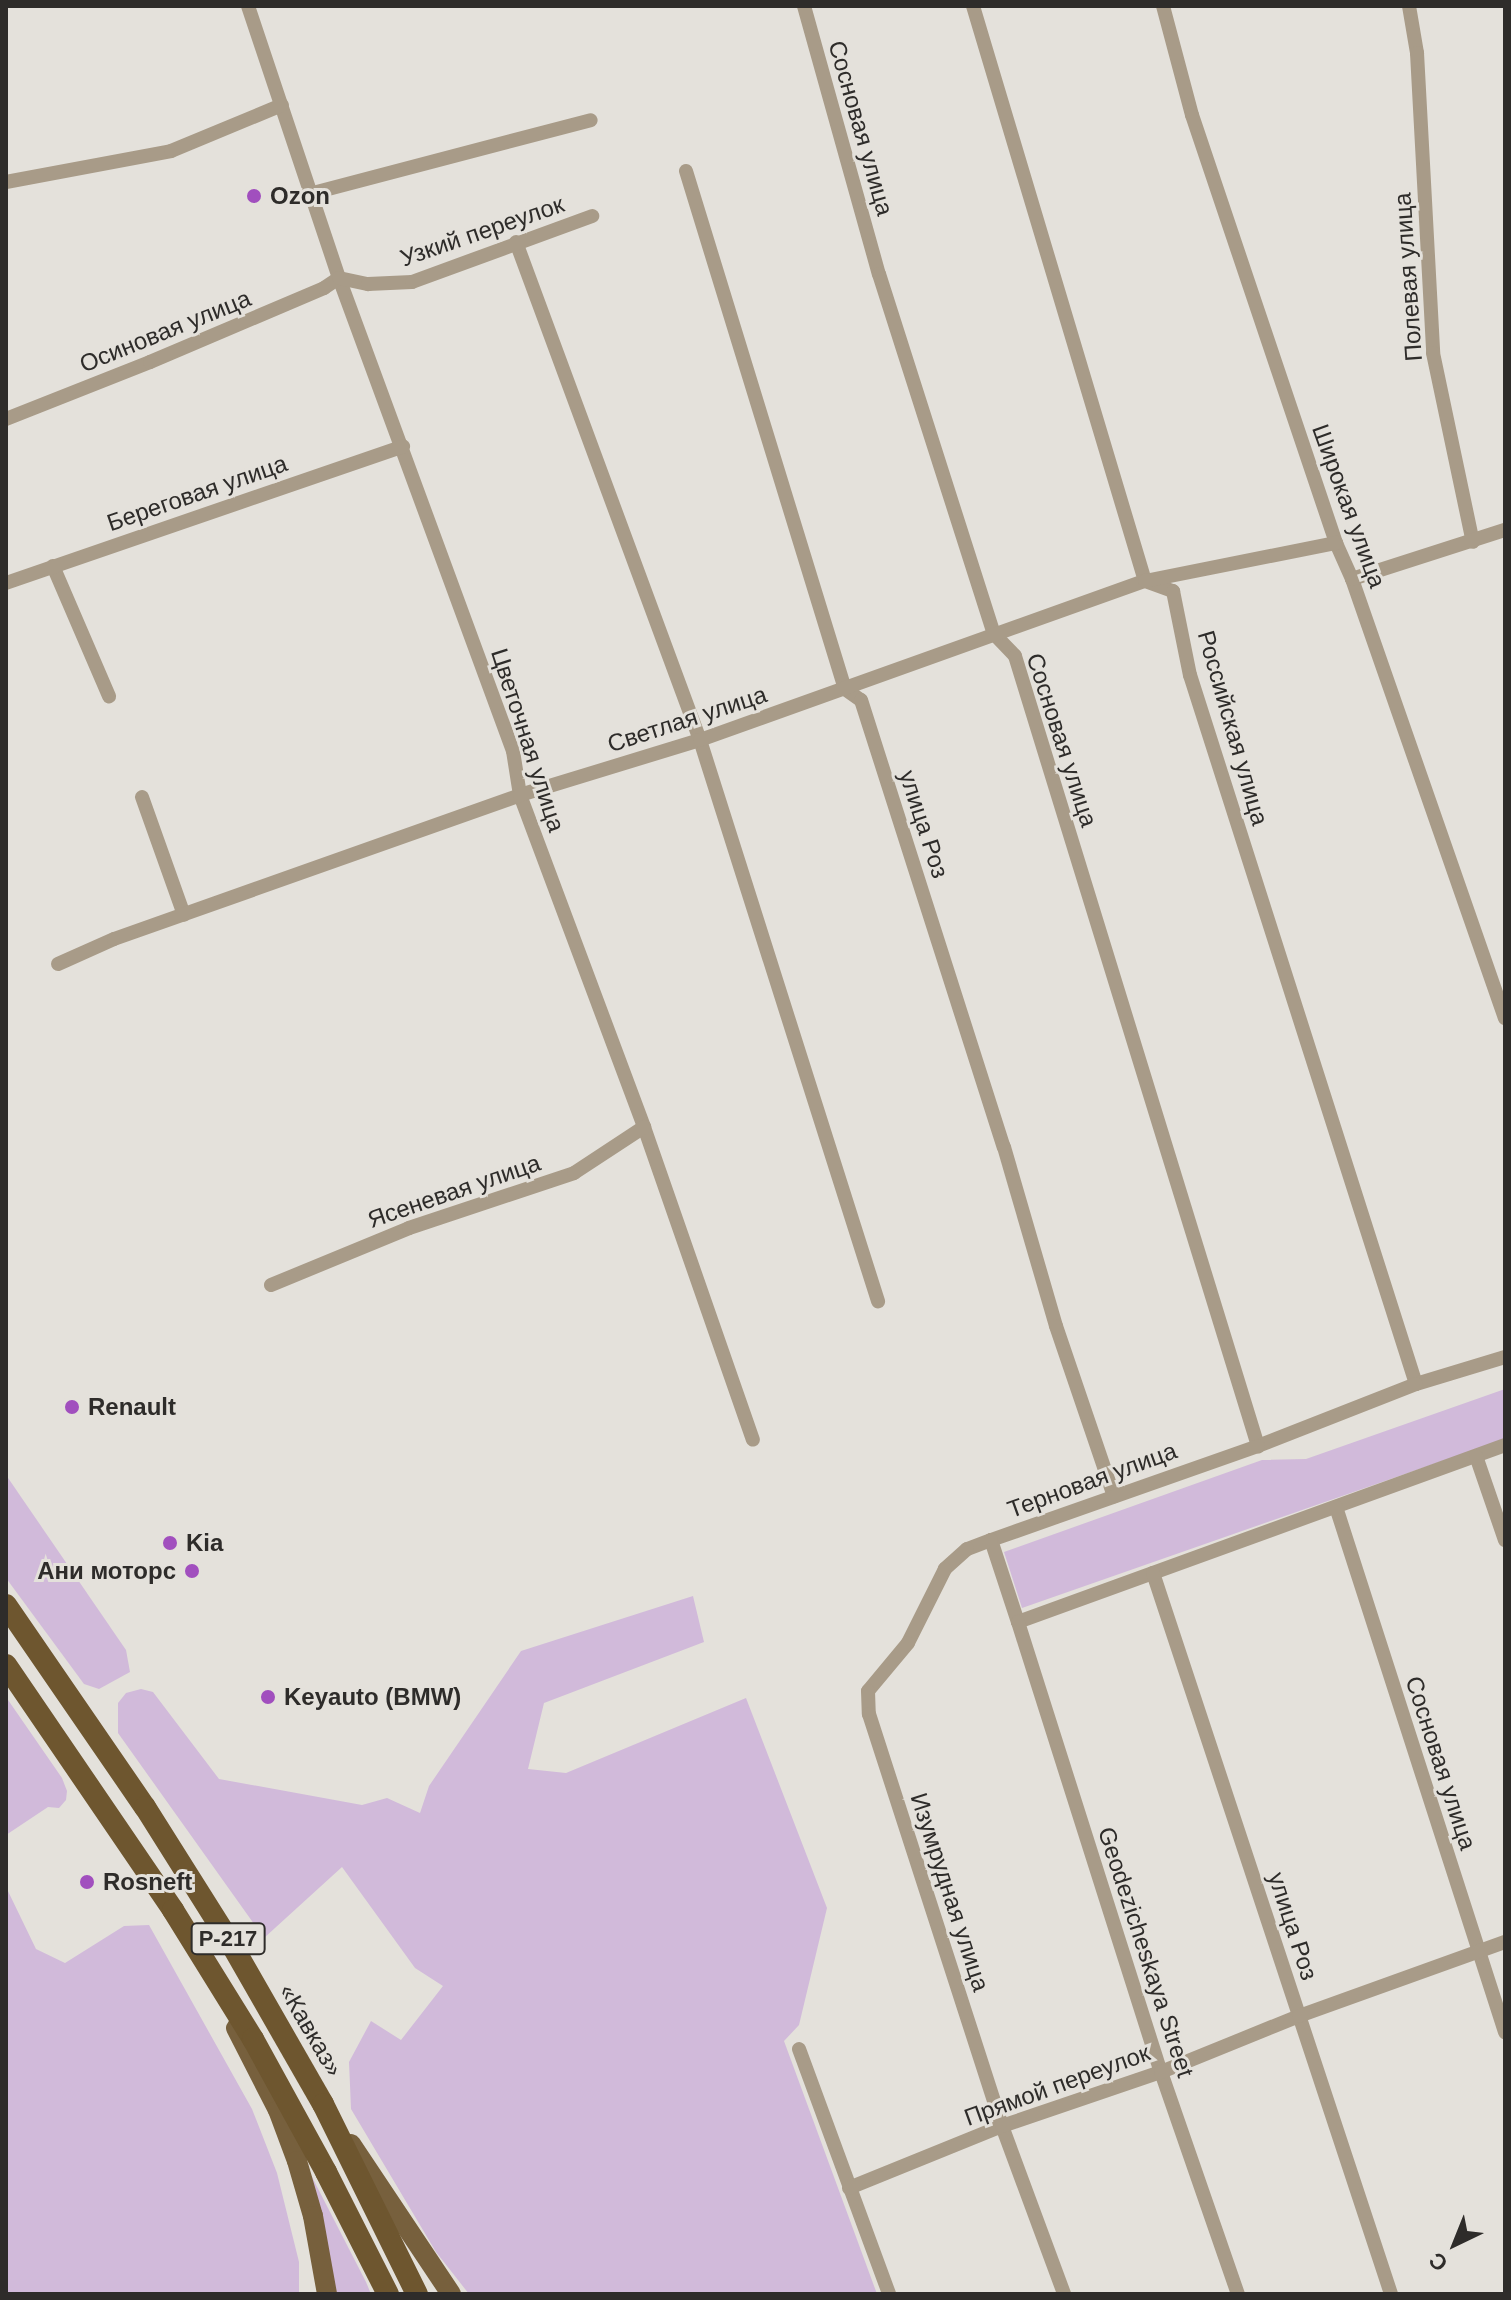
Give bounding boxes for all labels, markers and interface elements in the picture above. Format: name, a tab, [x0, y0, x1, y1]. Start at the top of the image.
street label: Сосновая улица	[822, 37, 900, 219]
place label: Ozon	[270, 182, 330, 210]
marker: Ozon	[245, 187, 263, 205]
street label: Узкий переулок	[396, 190, 568, 272]
street label: Полевая улица	[1388, 192, 1428, 362]
street label: Осиновая улица	[75, 284, 255, 378]
street label: Широкая улица	[1306, 420, 1392, 592]
street label: Береговая улица	[103, 449, 291, 537]
street label: Российская улица	[1191, 627, 1275, 829]
street label: Цветочная улица	[485, 645, 571, 835]
street label: Сосновая улица	[1020, 650, 1104, 830]
street label: Светлая улица	[604, 680, 770, 758]
street label: улица Роз	[893, 766, 955, 882]
street label: Ясеневая улица	[364, 1148, 544, 1234]
place label: Renault	[88, 1393, 176, 1421]
marker: Renault	[63, 1398, 81, 1416]
street label: Терновая улица	[1003, 1436, 1181, 1524]
place label: Kia	[186, 1529, 223, 1557]
marker: Kia	[161, 1534, 179, 1552]
place label: Ани моторс	[37, 1557, 176, 1585]
marker: Ани моторс	[183, 1562, 201, 1580]
street label: Сосновая улица	[1399, 1673, 1483, 1853]
place label: Keyauto (BMW)	[284, 1683, 461, 1711]
marker: Keyauto (BMW)	[259, 1688, 277, 1706]
street label: Изумрудная улица	[904, 1789, 996, 1995]
street label: Geodezicheskaya Street	[1092, 1823, 1200, 2081]
place label: Rosneft	[103, 1868, 192, 1896]
street label: улица Роз	[1262, 1868, 1324, 1984]
marker: Rosneft	[78, 1873, 96, 1891]
road number: Р-217	[190, 1921, 266, 1957]
street label: «Кавказ»	[273, 1979, 349, 2081]
street label: Прямой переулок	[960, 2038, 1154, 2132]
north arrow	[1415, 2204, 1495, 2284]
text: С	[1424, 2247, 1453, 2276]

